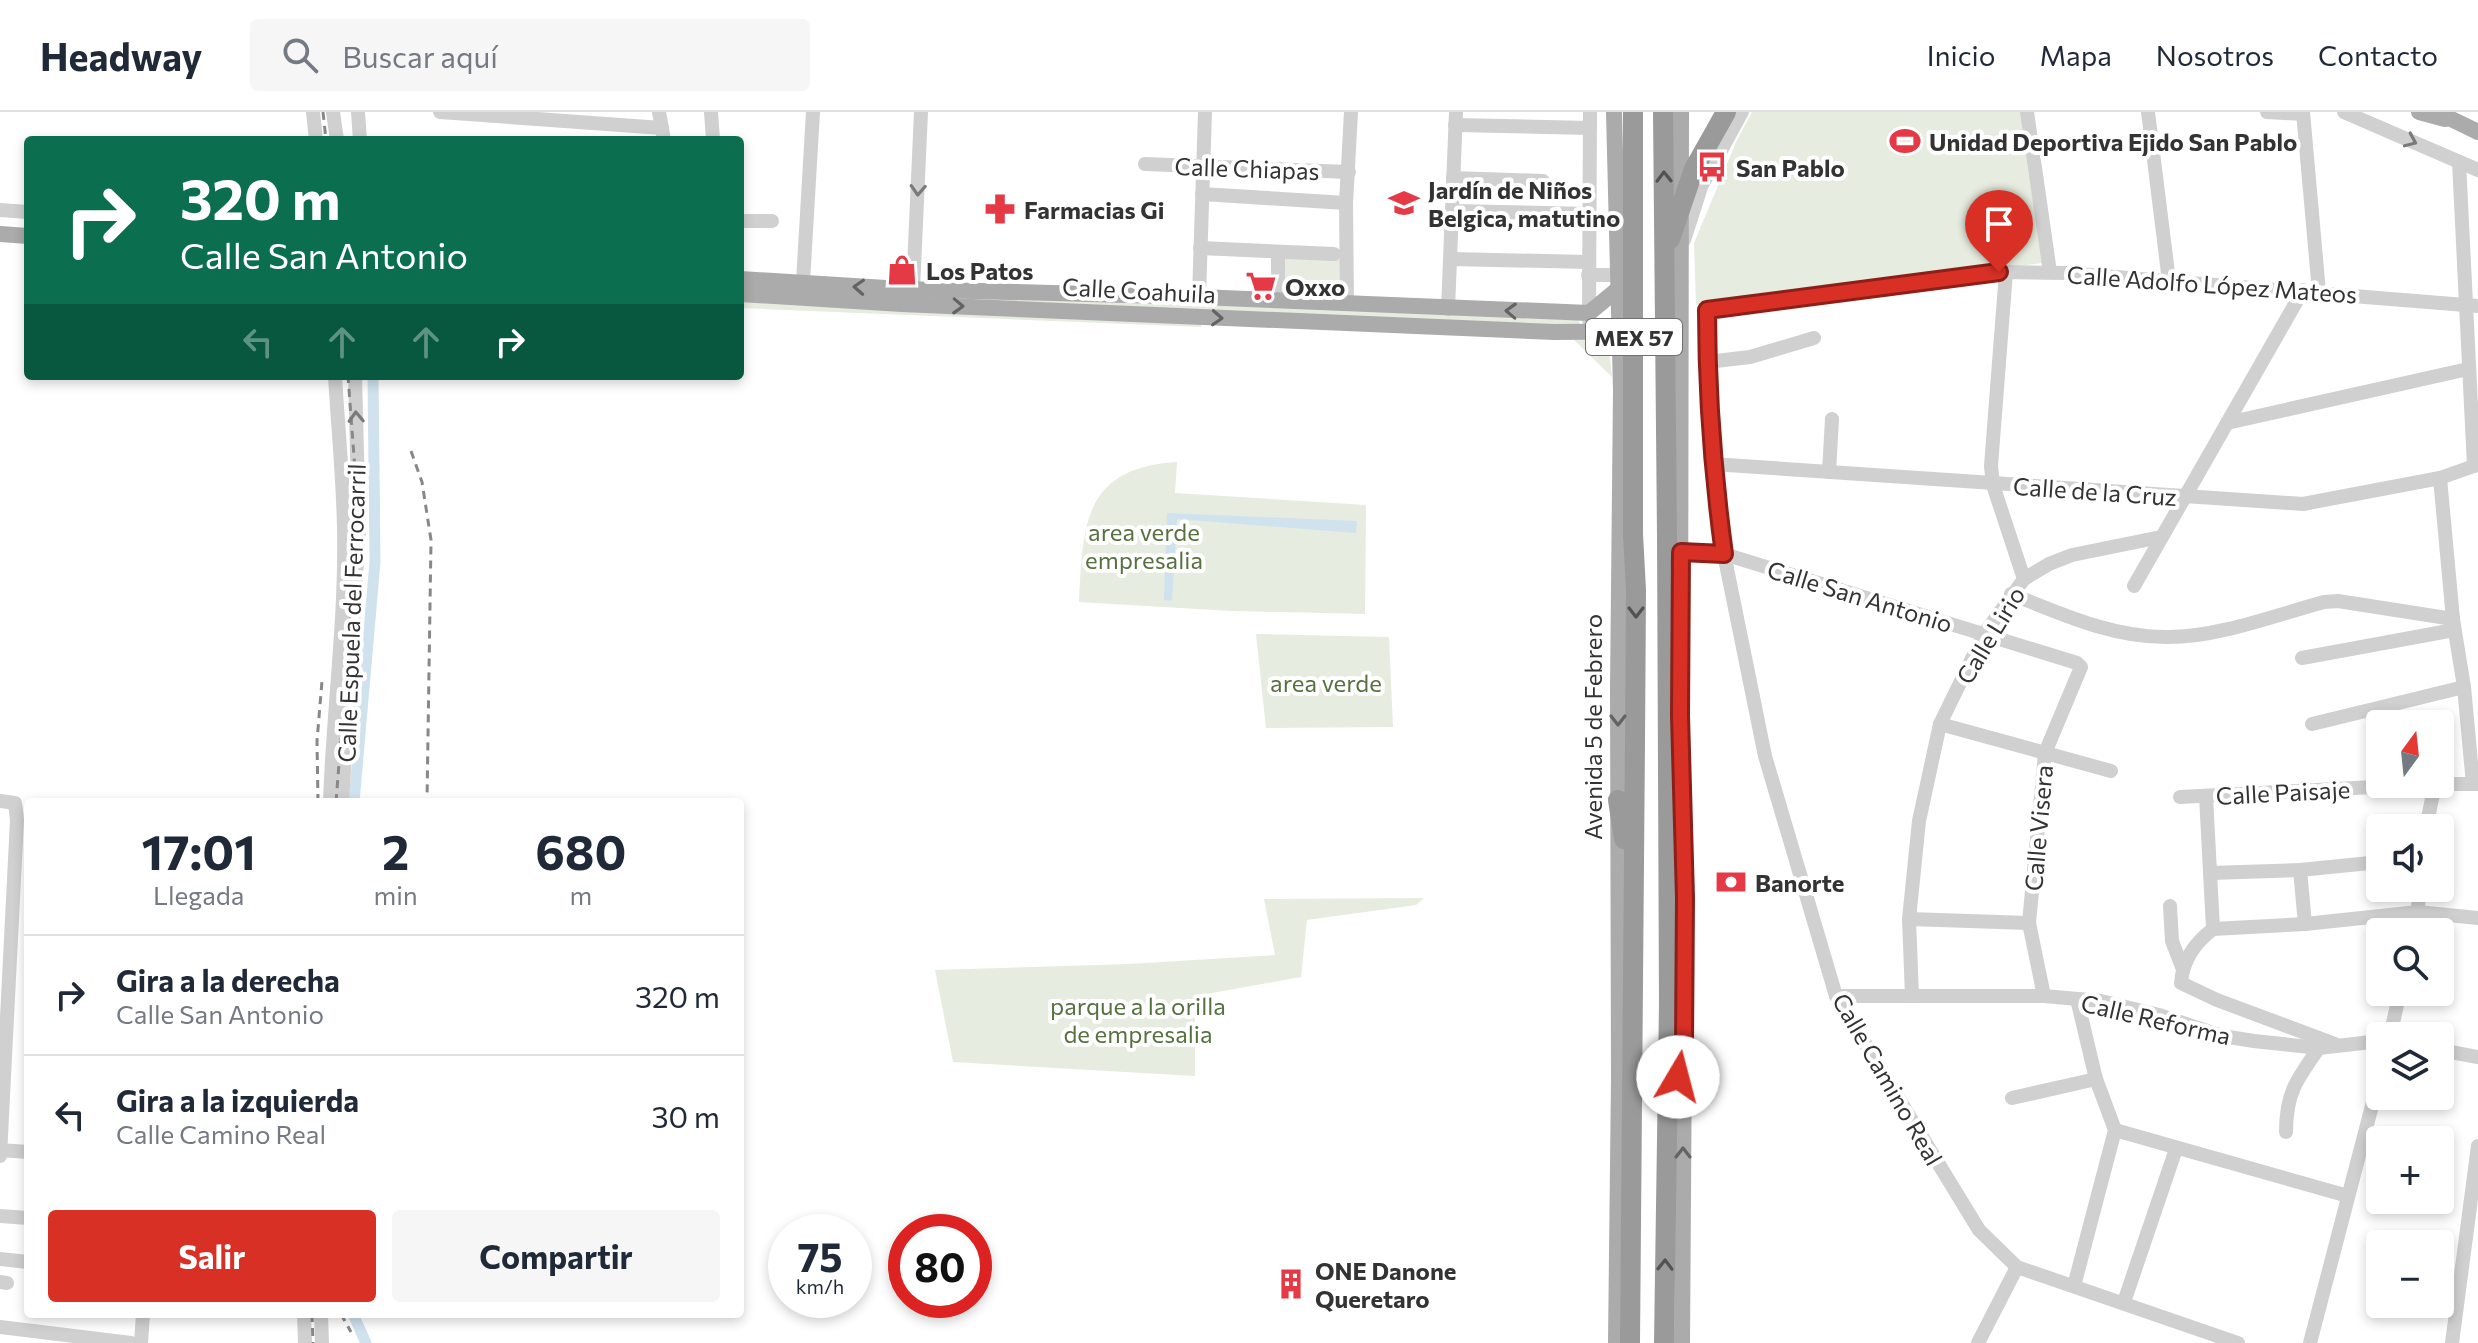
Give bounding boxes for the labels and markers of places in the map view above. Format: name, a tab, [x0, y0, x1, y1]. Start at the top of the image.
sports icon: Unidad Deportiva Ejido San Pablo	[1888, 124, 1922, 158]
place label: Unidad Deportiva Ejido San Pablo	[1929, 127, 2297, 156]
bus stop icon: San Pablo	[1695, 150, 1729, 184]
place label: San Pablo	[1736, 153, 1845, 182]
place label: Jardín de Niños Belgica, matutino	[1428, 175, 1620, 232]
school or university icon: Jardín de Niños Belgica, matutino	[1387, 186, 1421, 220]
pin	[1965, 190, 2033, 272]
pharmacy icon: Farmacias Gi	[983, 192, 1017, 226]
place label: Farmacias Gi	[1024, 195, 1164, 224]
shop icon: Los Patos	[885, 253, 919, 287]
place label: Los Patos	[926, 256, 1033, 285]
supermarket icon: Oxxo	[1244, 269, 1278, 303]
place label: Oxxo	[1285, 272, 1345, 301]
bank icon: Banorte	[1714, 865, 1748, 899]
place label: Banorte	[1755, 868, 1844, 897]
place label: ONE Danone Queretaro	[1315, 1256, 1456, 1313]
building icon: ONE Danone Queretaro	[1274, 1267, 1308, 1301]

